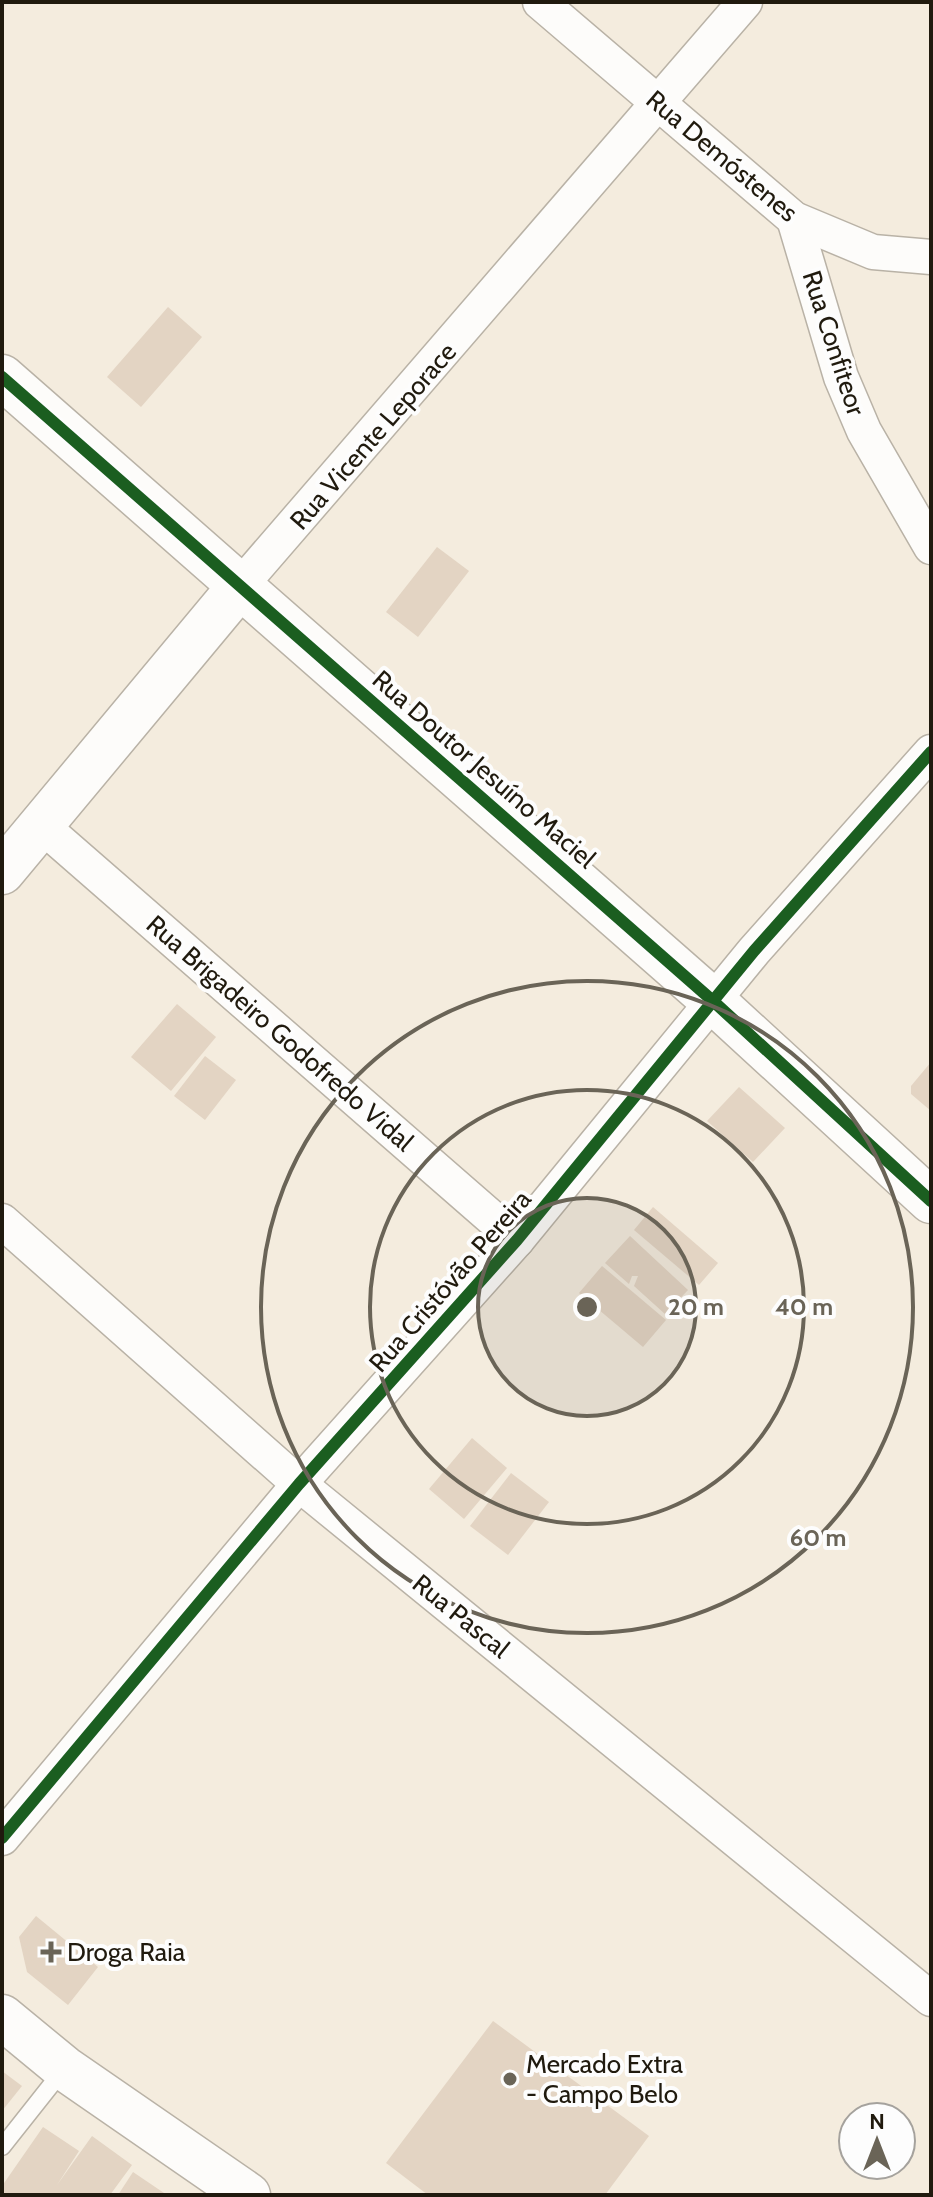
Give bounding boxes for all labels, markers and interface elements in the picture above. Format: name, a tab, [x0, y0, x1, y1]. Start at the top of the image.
street label: Rua Demóstenes	[640, 83, 804, 229]
street label: Rua Confiteor	[796, 267, 873, 420]
street label: Rua Vicente Leporace	[283, 336, 463, 536]
street label: Rua Doutor Jesuíno Maciel	[366, 663, 602, 875]
street label: Rua Brigadeiro Godofredo Vidal	[140, 908, 420, 1158]
street label: Rua Cristóvão Pereira	[362, 1183, 538, 1379]
text: 20 m	[668, 1292, 724, 1321]
text: 40 m	[775, 1292, 833, 1321]
centre of rings	[573, 1293, 601, 1321]
text: 60 m	[790, 1523, 846, 1552]
street label: Rua Pascal	[406, 1567, 516, 1665]
place label: Droga Raia	[67, 1936, 186, 1968]
marker: Droga Raia	[42, 1943, 60, 1961]
place label: Mercado Extra - Campo Belo	[526, 2048, 683, 2110]
marker: Mercado Extra - Campo Belo	[501, 2070, 519, 2088]
north arrow	[837, 2101, 917, 2181]
text: N	[869, 2108, 885, 2135]

